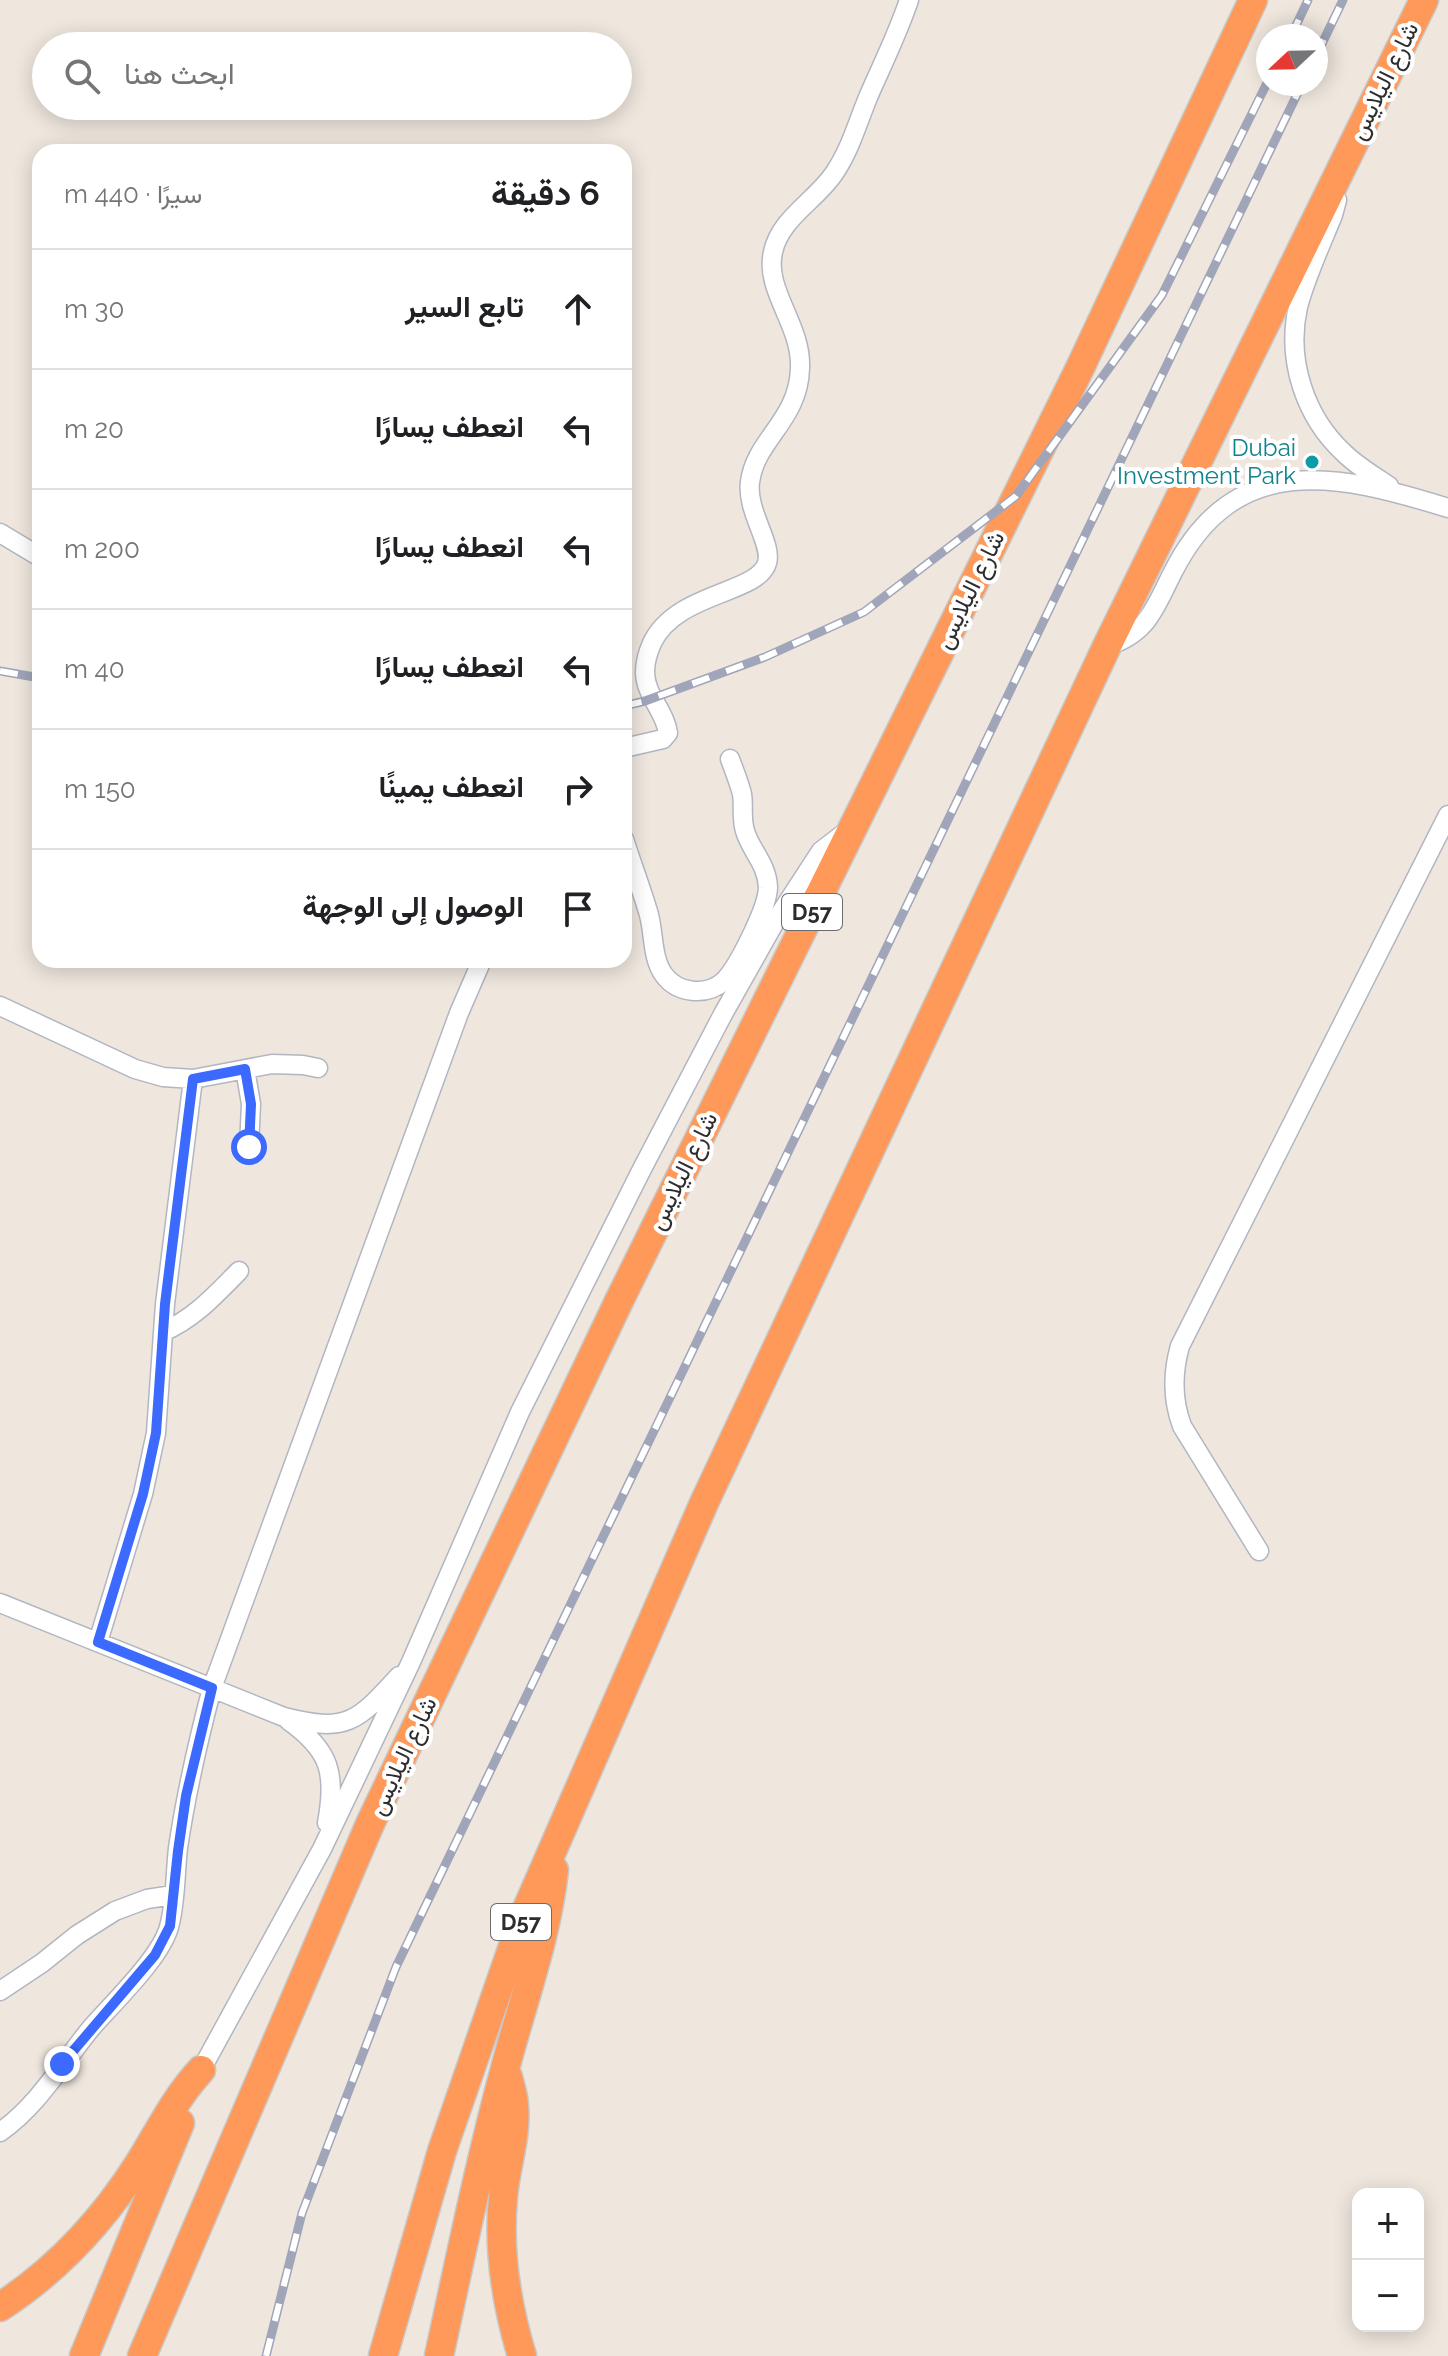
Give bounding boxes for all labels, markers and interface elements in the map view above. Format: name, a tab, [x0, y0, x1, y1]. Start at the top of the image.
street label: شارع اليلايس	[1343, 17, 1426, 145]
north arrow	[1256, 24, 1328, 96]
search box	[32, 32, 632, 120]
icon: search	[60, 54, 104, 98]
text: ابحث هنا	[124, 56, 235, 91]
text: 6 دقيقة	[491, 173, 600, 213]
text: سيرًا · 440 m	[64, 179, 202, 209]
icon: ahead	[556, 287, 600, 331]
text: تابع السير	[405, 289, 524, 324]
text: 30 m	[64, 294, 124, 324]
icon: left	[556, 407, 600, 451]
text: انعطف يسارًا	[375, 409, 524, 444]
text: 20 m	[64, 414, 124, 444]
place label: Dubai Investment Park	[1117, 433, 1296, 490]
marker: Dubai Investment Park	[1303, 453, 1321, 471]
street label: شارع اليلايس	[929, 526, 1012, 654]
icon: left	[556, 527, 600, 571]
text: انعطف يسارًا	[375, 529, 524, 564]
text: 200 m	[64, 534, 140, 564]
icon: left	[556, 647, 600, 691]
text: انعطف يسارًا	[375, 649, 524, 684]
text: 40 m	[64, 654, 125, 684]
icon: right	[556, 767, 600, 811]
text: انعطف يمينًا	[379, 769, 524, 804]
text: 150 m	[64, 774, 136, 804]
icon: arrive	[556, 887, 600, 931]
text: الوصول إلى الوجهة	[302, 889, 524, 924]
road number: D57	[782, 894, 842, 930]
street label: شارع اليلايس	[642, 1107, 725, 1235]
route start	[231, 1129, 267, 1165]
street label: شارع اليلايس	[363, 1692, 444, 1820]
road number: D57	[491, 1904, 551, 1940]
route end	[44, 2046, 80, 2082]
map controls	[1352, 2188, 1424, 2332]
button: +	[1352, 2188, 1424, 2260]
button: −	[1352, 2260, 1424, 2332]

